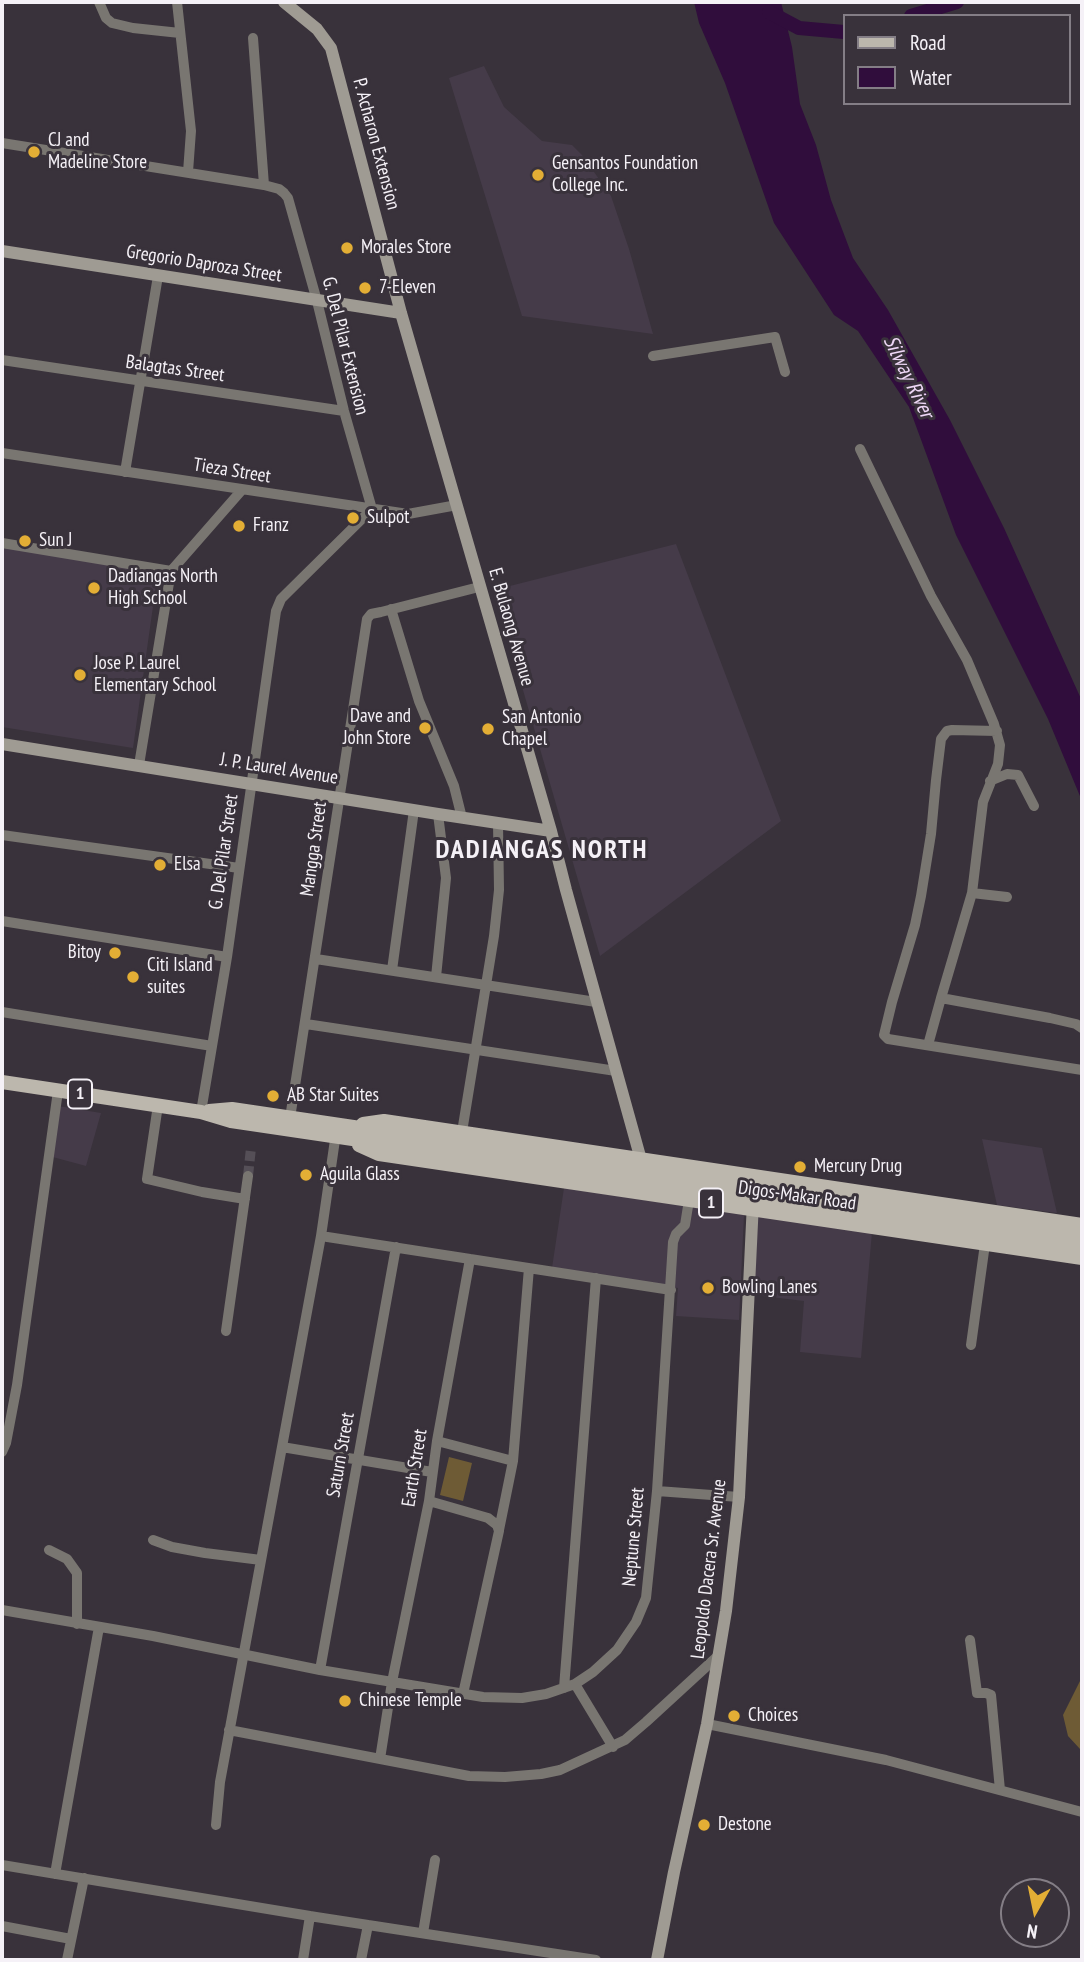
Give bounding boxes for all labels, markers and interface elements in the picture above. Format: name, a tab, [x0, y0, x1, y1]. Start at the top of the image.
legend	[842, 14, 1070, 105]
text: Road	[910, 29, 946, 56]
text: Water	[910, 64, 952, 91]
street label: P. Acharon Extension	[347, 76, 405, 212]
place label: CJ and Madeline Store	[48, 130, 147, 174]
marker: CJ and Madeline Store	[26, 144, 42, 160]
place label: Gensantos Foundation College Inc.	[552, 153, 698, 197]
marker: Gensantos Foundation College Inc.	[530, 167, 546, 183]
place label: Morales Store	[361, 237, 451, 259]
street label: Gregorio Daproza Street	[125, 240, 283, 288]
marker: Morales Store	[339, 240, 355, 256]
street label: G. Del Pilar Extension	[317, 275, 373, 417]
place label: 7-Eleven	[379, 277, 436, 299]
marker: 7-Eleven	[357, 280, 373, 296]
water label: Silway River	[877, 332, 939, 422]
street label: Balagtas Street	[124, 351, 226, 387]
street label: Tieza Street	[192, 454, 272, 488]
place label: Sulpot	[367, 507, 410, 529]
marker: Sulpot	[345, 510, 361, 526]
place label: Franz	[253, 515, 289, 537]
marker: Franz	[231, 518, 247, 534]
place label: Sun J	[39, 530, 72, 552]
marker: Sun J	[17, 533, 33, 549]
street label: E. Bulaong Avenue	[483, 565, 539, 689]
place label: Dadiangas North High School	[108, 566, 218, 610]
marker: Dadiangas North High School	[86, 580, 102, 596]
place label: Jose P. Laurel Elementary School	[94, 653, 216, 697]
marker: Jose P. Laurel Elementary School	[72, 667, 88, 683]
place label: Dave and John Store	[343, 706, 411, 750]
place label: San Antonio Chapel	[502, 707, 581, 751]
marker: Dave and John Store	[417, 720, 433, 736]
marker: San Antonio Chapel	[480, 721, 496, 737]
street label: J. P. Laurel Avenue	[218, 748, 340, 790]
street label: G. Del Pilar Street	[205, 793, 243, 911]
street label: Mangga Street	[296, 800, 332, 898]
district label: DADIANGAS NORTH	[437, 835, 647, 867]
place label: Elsa	[174, 854, 201, 876]
marker: Elsa	[152, 857, 168, 873]
place label: Bitoy	[68, 942, 101, 964]
marker: Bitoy	[107, 945, 123, 961]
place label: Citi Island suites	[147, 955, 213, 999]
marker: Citi Island suites	[125, 969, 141, 985]
road number: 1	[68, 1079, 92, 1108]
place label: AB Star Suites	[287, 1085, 379, 1107]
marker: AB Star Suites	[265, 1088, 281, 1104]
place label: Mercury Drug	[814, 1156, 902, 1178]
marker: Mercury Drug	[792, 1159, 808, 1175]
place label: Aguila Glass	[320, 1164, 400, 1186]
marker: Aguila Glass	[298, 1167, 314, 1183]
street label: Digos-Makar Road	[737, 1176, 857, 1216]
road number: 1	[699, 1188, 723, 1218]
place label: Bowling Lanes	[722, 1277, 817, 1299]
marker: Bowling Lanes	[700, 1280, 716, 1296]
street label: Saturn Street	[322, 1411, 360, 1499]
street label: Earth Street	[398, 1428, 432, 1508]
street label: Leopoldo Dacera Sr. Avenue	[687, 1478, 731, 1660]
street label: Neptune Street	[618, 1487, 650, 1587]
place label: Chinese Temple	[359, 1690, 462, 1712]
marker: Chinese Temple	[337, 1693, 353, 1709]
place label: Choices	[748, 1705, 798, 1727]
marker: Choices	[726, 1708, 742, 1724]
place label: Destone	[718, 1814, 772, 1836]
marker: Destone	[696, 1817, 712, 1833]
north arrow	[1000, 1878, 1070, 1948]
text: N	[1025, 1919, 1039, 1944]

